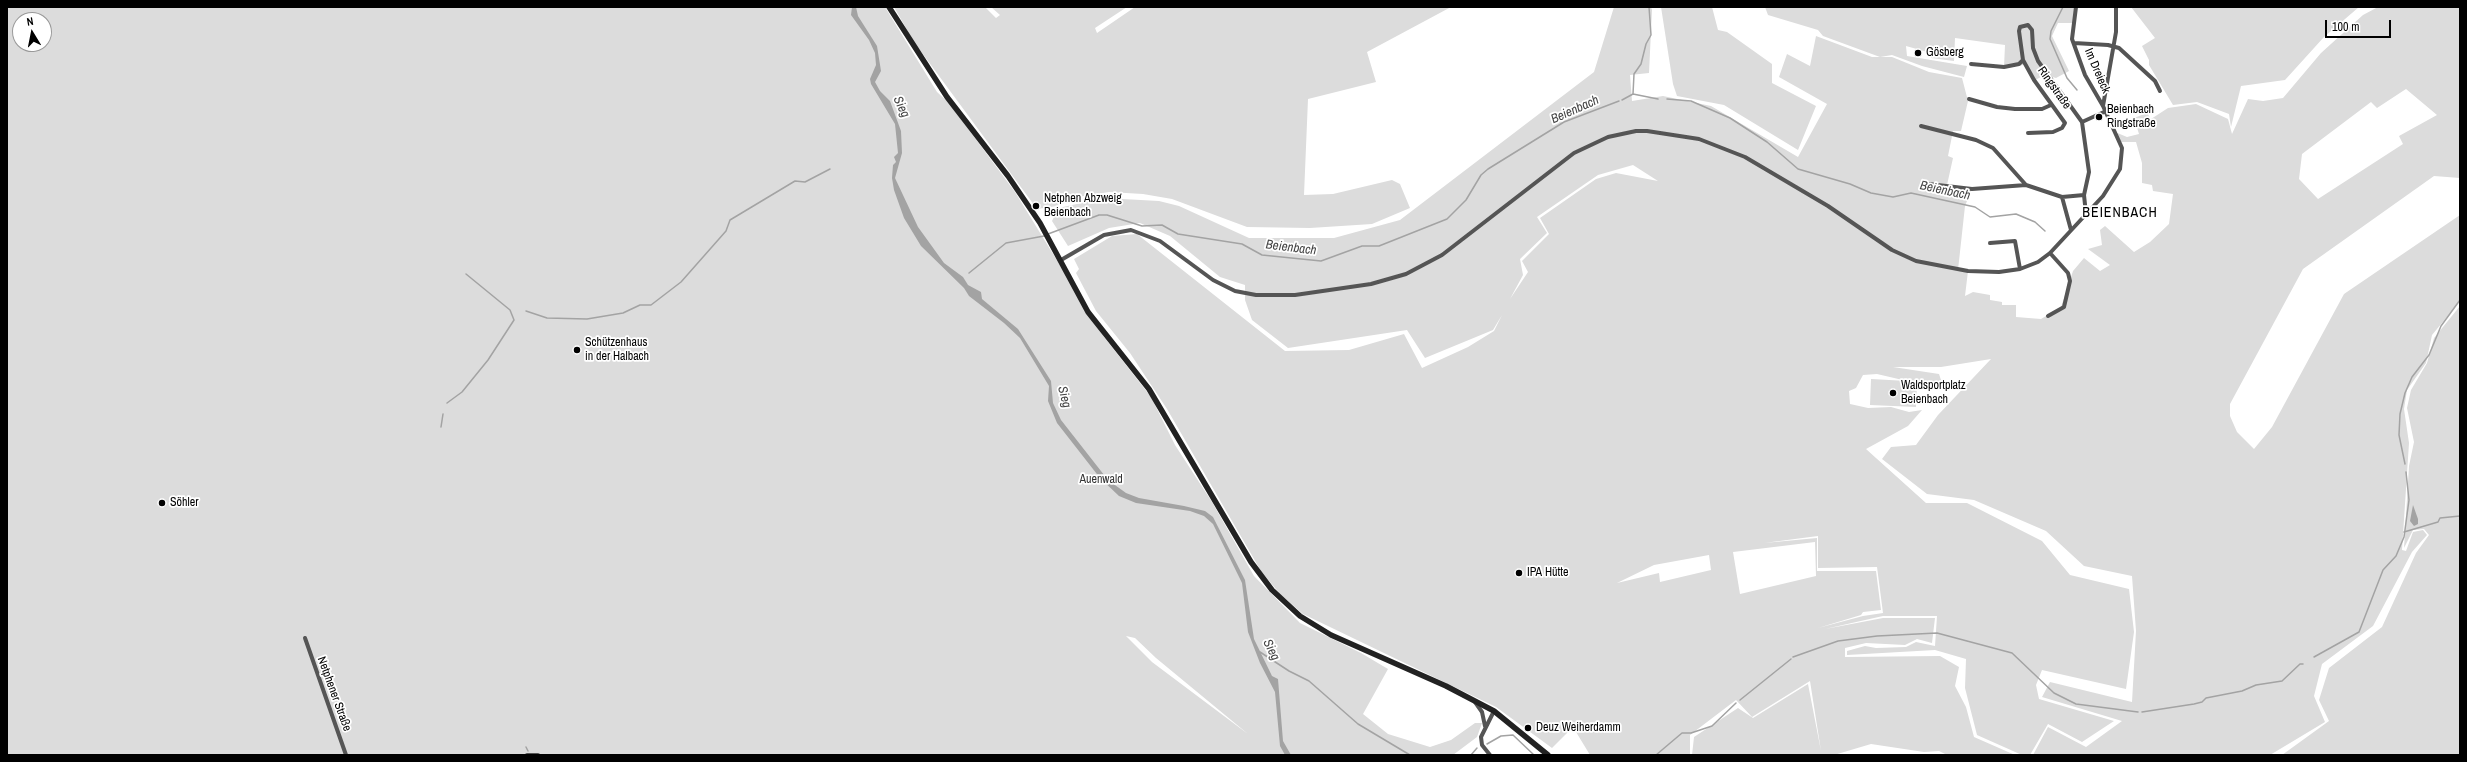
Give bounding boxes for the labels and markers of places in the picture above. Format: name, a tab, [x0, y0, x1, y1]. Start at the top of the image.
place label: Gösberg	[1926, 46, 1964, 60]
marker: Gösberg	[1913, 48, 1923, 58]
place label: Beienbach Ringstraße	[2107, 103, 2156, 131]
marker: Beienbach Ringstraße	[2094, 112, 2104, 122]
place label: Netphen Abzweig Beienbach	[1044, 192, 1122, 220]
marker: Netphen Abzweig Beienbach	[1031, 201, 1041, 211]
place label: Schützenhaus in der Halbach	[585, 336, 649, 364]
marker: Schützenhaus in der Halbach	[572, 345, 582, 355]
place label: Waldsportplatz Beienbach	[1901, 379, 1966, 407]
marker: Waldsportplatz Beienbach	[1888, 388, 1898, 398]
place label: Söhler	[170, 496, 198, 510]
marker: Söhler	[157, 498, 167, 508]
place label: IPA Hütte	[1527, 566, 1568, 580]
marker: IPA Hütte	[1514, 568, 1524, 578]
place label: Deuz Weiherdamm	[1536, 721, 1621, 735]
marker: Deuz Weiherdamm	[1523, 723, 1533, 733]

